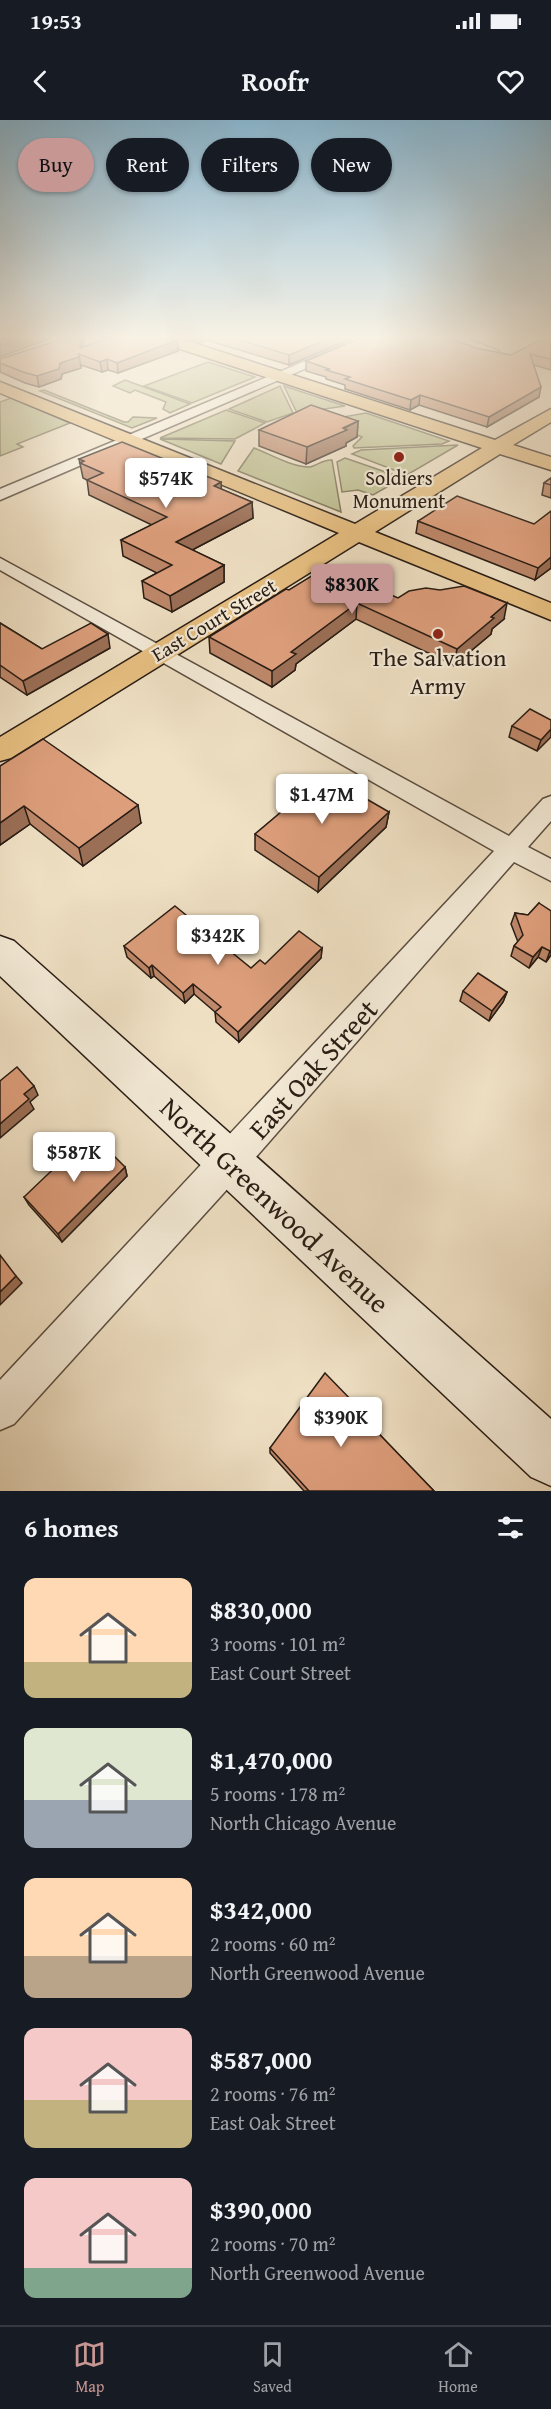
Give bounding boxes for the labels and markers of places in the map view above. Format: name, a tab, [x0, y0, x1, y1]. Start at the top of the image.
marker: Soldiers Monument	[392, 450, 406, 464]
pin: $574K	[124, 458, 208, 509]
place label: Soldiers Monument	[353, 463, 445, 515]
pin: $830K	[310, 564, 394, 615]
marker: The Salvation Army	[431, 627, 445, 641]
place label: The Salvation Army	[369, 640, 507, 703]
pin: $1.47M	[273, 774, 371, 825]
pin: $342K	[176, 915, 260, 966]
pin: $587K	[32, 1132, 116, 1183]
pin: $390K	[299, 1397, 383, 1448]

